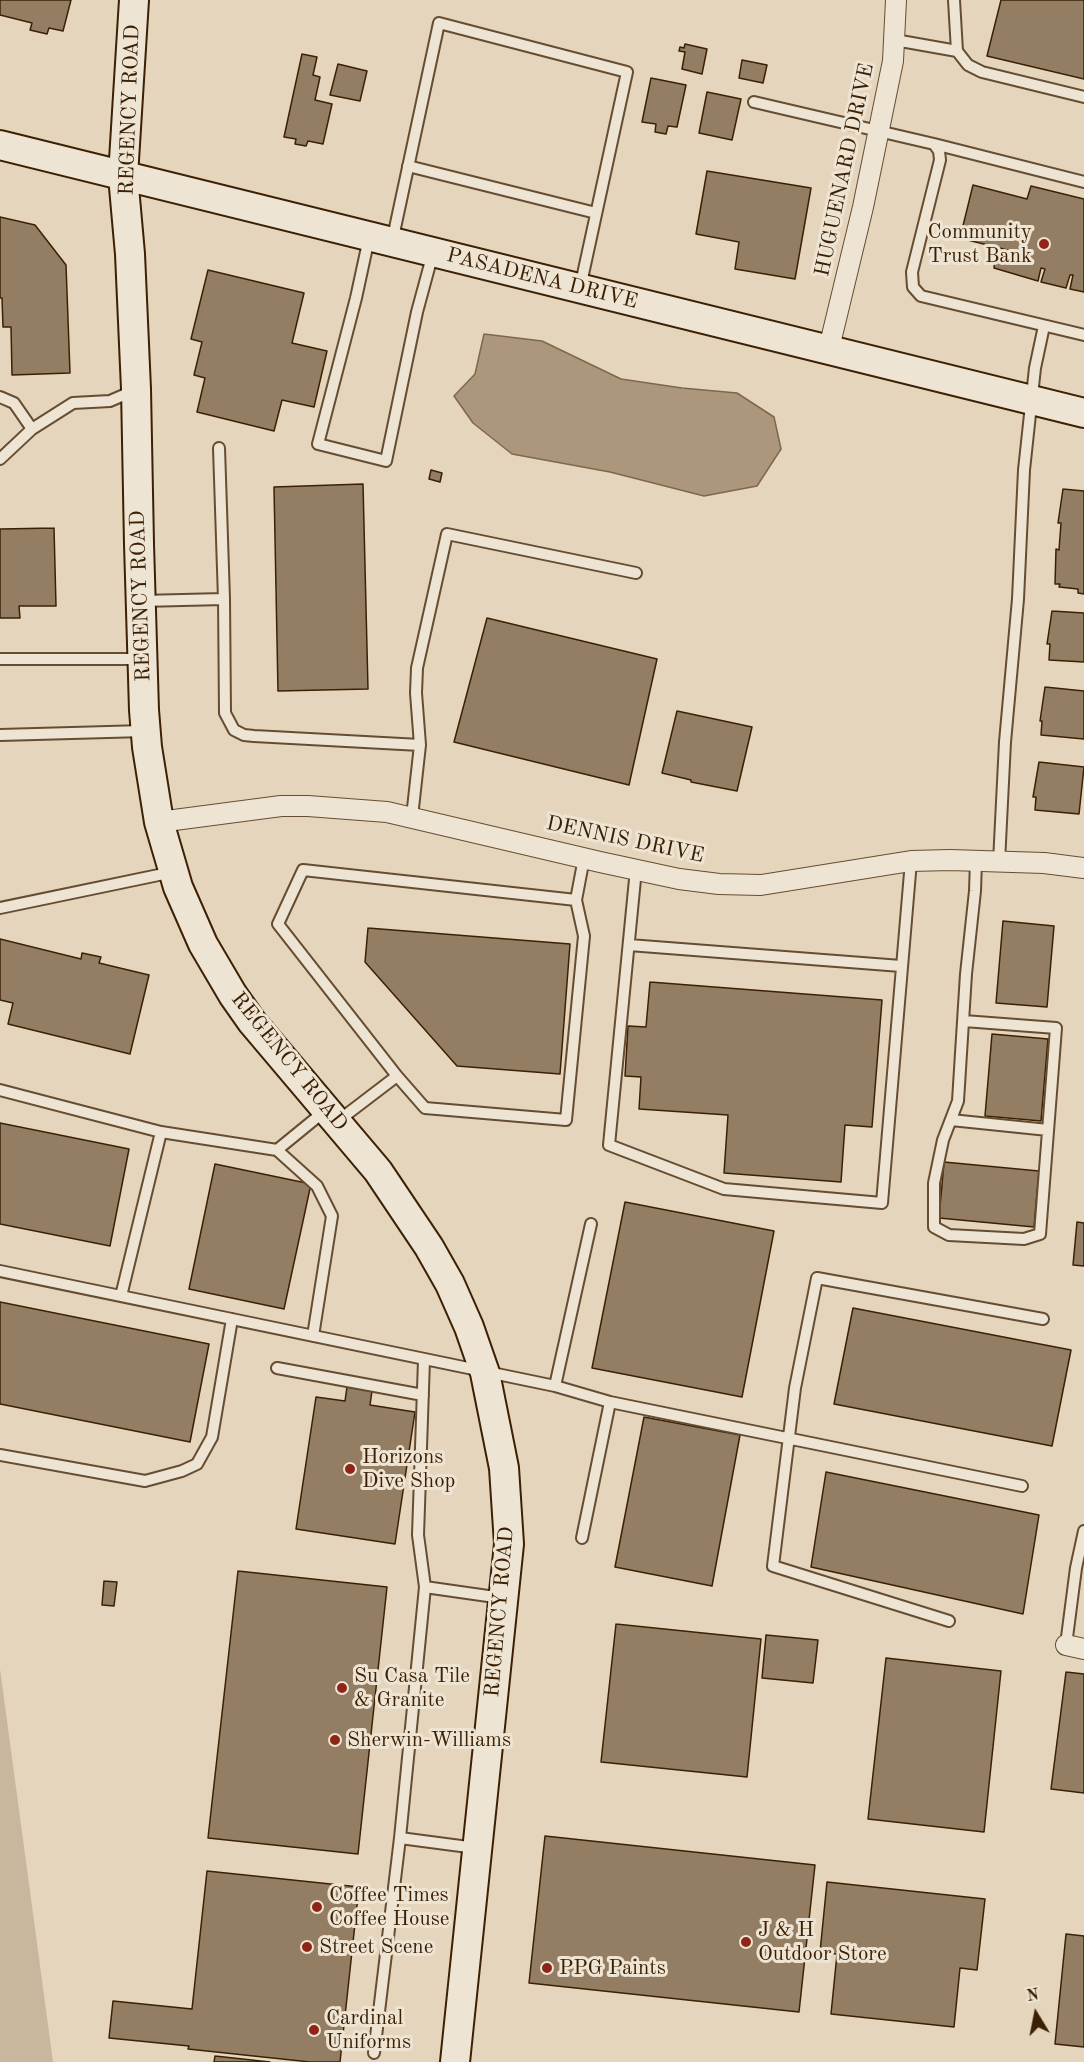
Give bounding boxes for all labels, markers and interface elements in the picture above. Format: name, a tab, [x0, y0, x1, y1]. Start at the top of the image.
street label: REGENCY ROAD	[114, 24, 146, 196]
street label: HUGUENARD DRIVE	[810, 61, 880, 279]
place label: Community Trust Bank	[927, 219, 1032, 269]
marker: Community Trust Bank	[1037, 237, 1051, 251]
street label: PASADENA DRIVE	[444, 243, 640, 315]
street label: REGENCY ROAD	[125, 510, 157, 682]
street label: DENNIS DRIVE	[544, 811, 706, 869]
street label: REGENCY ROAD	[225, 987, 353, 1137]
place label: Horizons Dive Shop	[362, 1444, 455, 1494]
marker: Horizons Dive Shop	[343, 1462, 357, 1476]
street label: REGENCY ROAD	[480, 1526, 520, 1698]
place label: Su Casa Tile & Granite	[354, 1663, 470, 1713]
marker: Su Casa Tile & Granite	[335, 1681, 349, 1695]
place label: Sherwin-Williams	[347, 1727, 511, 1753]
marker: Sherwin-Williams	[328, 1733, 342, 1747]
place label: Coffee Times Coffee House	[329, 1882, 449, 1932]
marker: Coffee Times Coffee House	[310, 1900, 324, 1914]
place label: J & H Outdoor Store	[758, 1917, 887, 1967]
place label: Street Scene	[319, 1934, 433, 1960]
marker: J & H Outdoor Store	[739, 1935, 753, 1949]
marker: Street Scene	[300, 1940, 314, 1954]
place label: PPG Paints	[559, 1955, 666, 1981]
marker: PPG Paints	[540, 1961, 554, 1975]
north arrow	[1006, 1984, 1066, 2044]
text: N	[1025, 1987, 1040, 2005]
place label: Cardinal Uniforms	[326, 2005, 411, 2055]
marker: Cardinal Uniforms	[307, 2023, 321, 2037]

